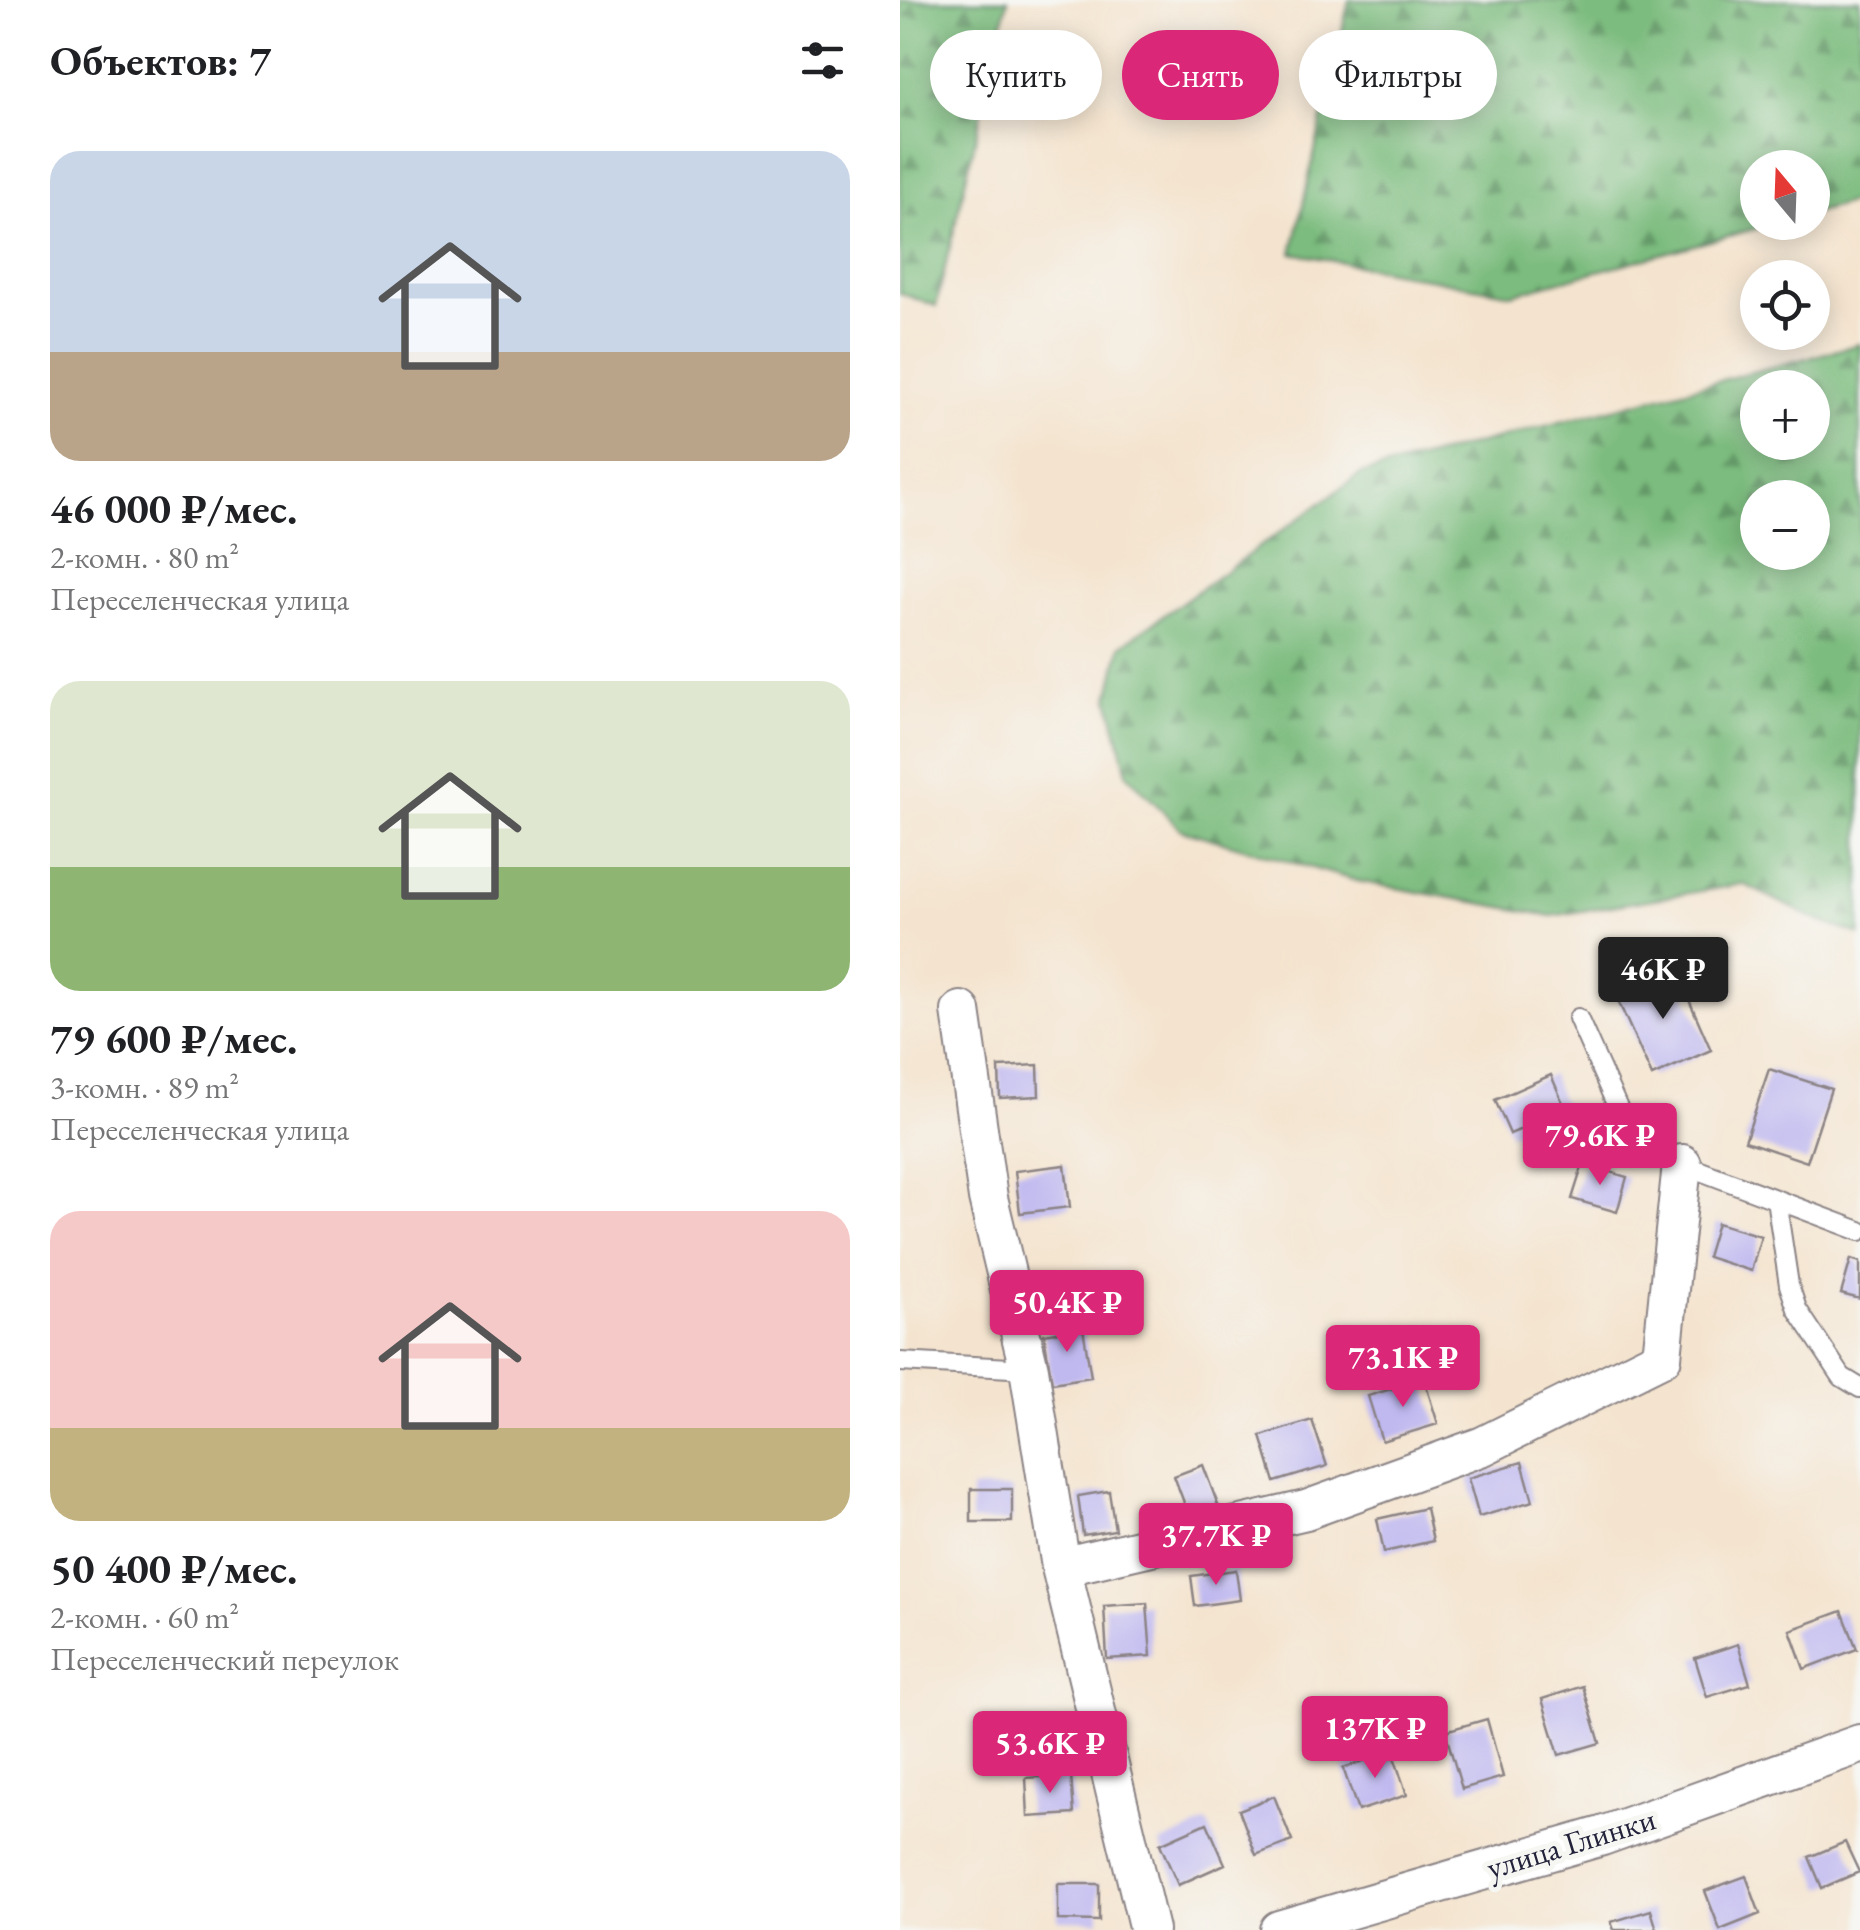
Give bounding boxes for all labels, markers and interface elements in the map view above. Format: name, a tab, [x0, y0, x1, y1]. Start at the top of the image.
chip: Купить	[930, 30, 1102, 120]
chip: Снять	[1122, 30, 1279, 120]
chip: Фильтры	[1299, 30, 1497, 120]
text: Объектов: 7	[50, 33, 271, 88]
icon: filters	[795, 33, 850, 88]
north arrow	[1740, 150, 1830, 240]
map controls	[1740, 150, 1830, 570]
icon: home	[360, 216, 540, 396]
button: locate	[1740, 260, 1830, 350]
button: +	[1740, 370, 1830, 460]
button: −	[1740, 480, 1830, 570]
text: 46 000 ₽/мес.	[50, 481, 297, 536]
text: 2-комн. · 80 m²	[50, 536, 239, 578]
text: Переселенческая улица	[50, 578, 349, 620]
icon: home	[360, 746, 540, 926]
pin: 46K ₽	[1593, 937, 1733, 1022]
text: 46K ₽	[1620, 948, 1706, 990]
text: 79 600 ₽/мес.	[50, 1011, 297, 1066]
text: 3-комн. · 89 m²	[50, 1066, 239, 1108]
pin: 79.6K ₽	[1508, 1103, 1692, 1188]
text: Переселенческая улица	[50, 1108, 349, 1150]
text: 79.6K ₽	[1545, 1114, 1655, 1156]
pin: 50.4K ₽	[975, 1270, 1159, 1355]
icon: home	[360, 1276, 540, 1456]
text: 50.4K ₽	[1012, 1281, 1122, 1323]
pin: 73.1K ₽	[1311, 1325, 1495, 1410]
text: 73.1K ₽	[1348, 1336, 1458, 1378]
pin: 37.7K ₽	[1124, 1503, 1308, 1588]
text: 37.7K ₽	[1161, 1514, 1271, 1556]
text: 50 400 ₽/мес.	[50, 1541, 297, 1596]
text: 2-комн. · 60 m²	[50, 1596, 239, 1638]
text: Переселенческий переулок	[50, 1638, 399, 1680]
pin: 137K ₽	[1294, 1696, 1456, 1781]
text: 137K ₽	[1324, 1707, 1426, 1749]
pin: 53.6K ₽	[958, 1711, 1142, 1796]
text: 53.6K ₽	[995, 1722, 1105, 1764]
street label: улица Глинки	[1481, 1797, 1661, 1889]

